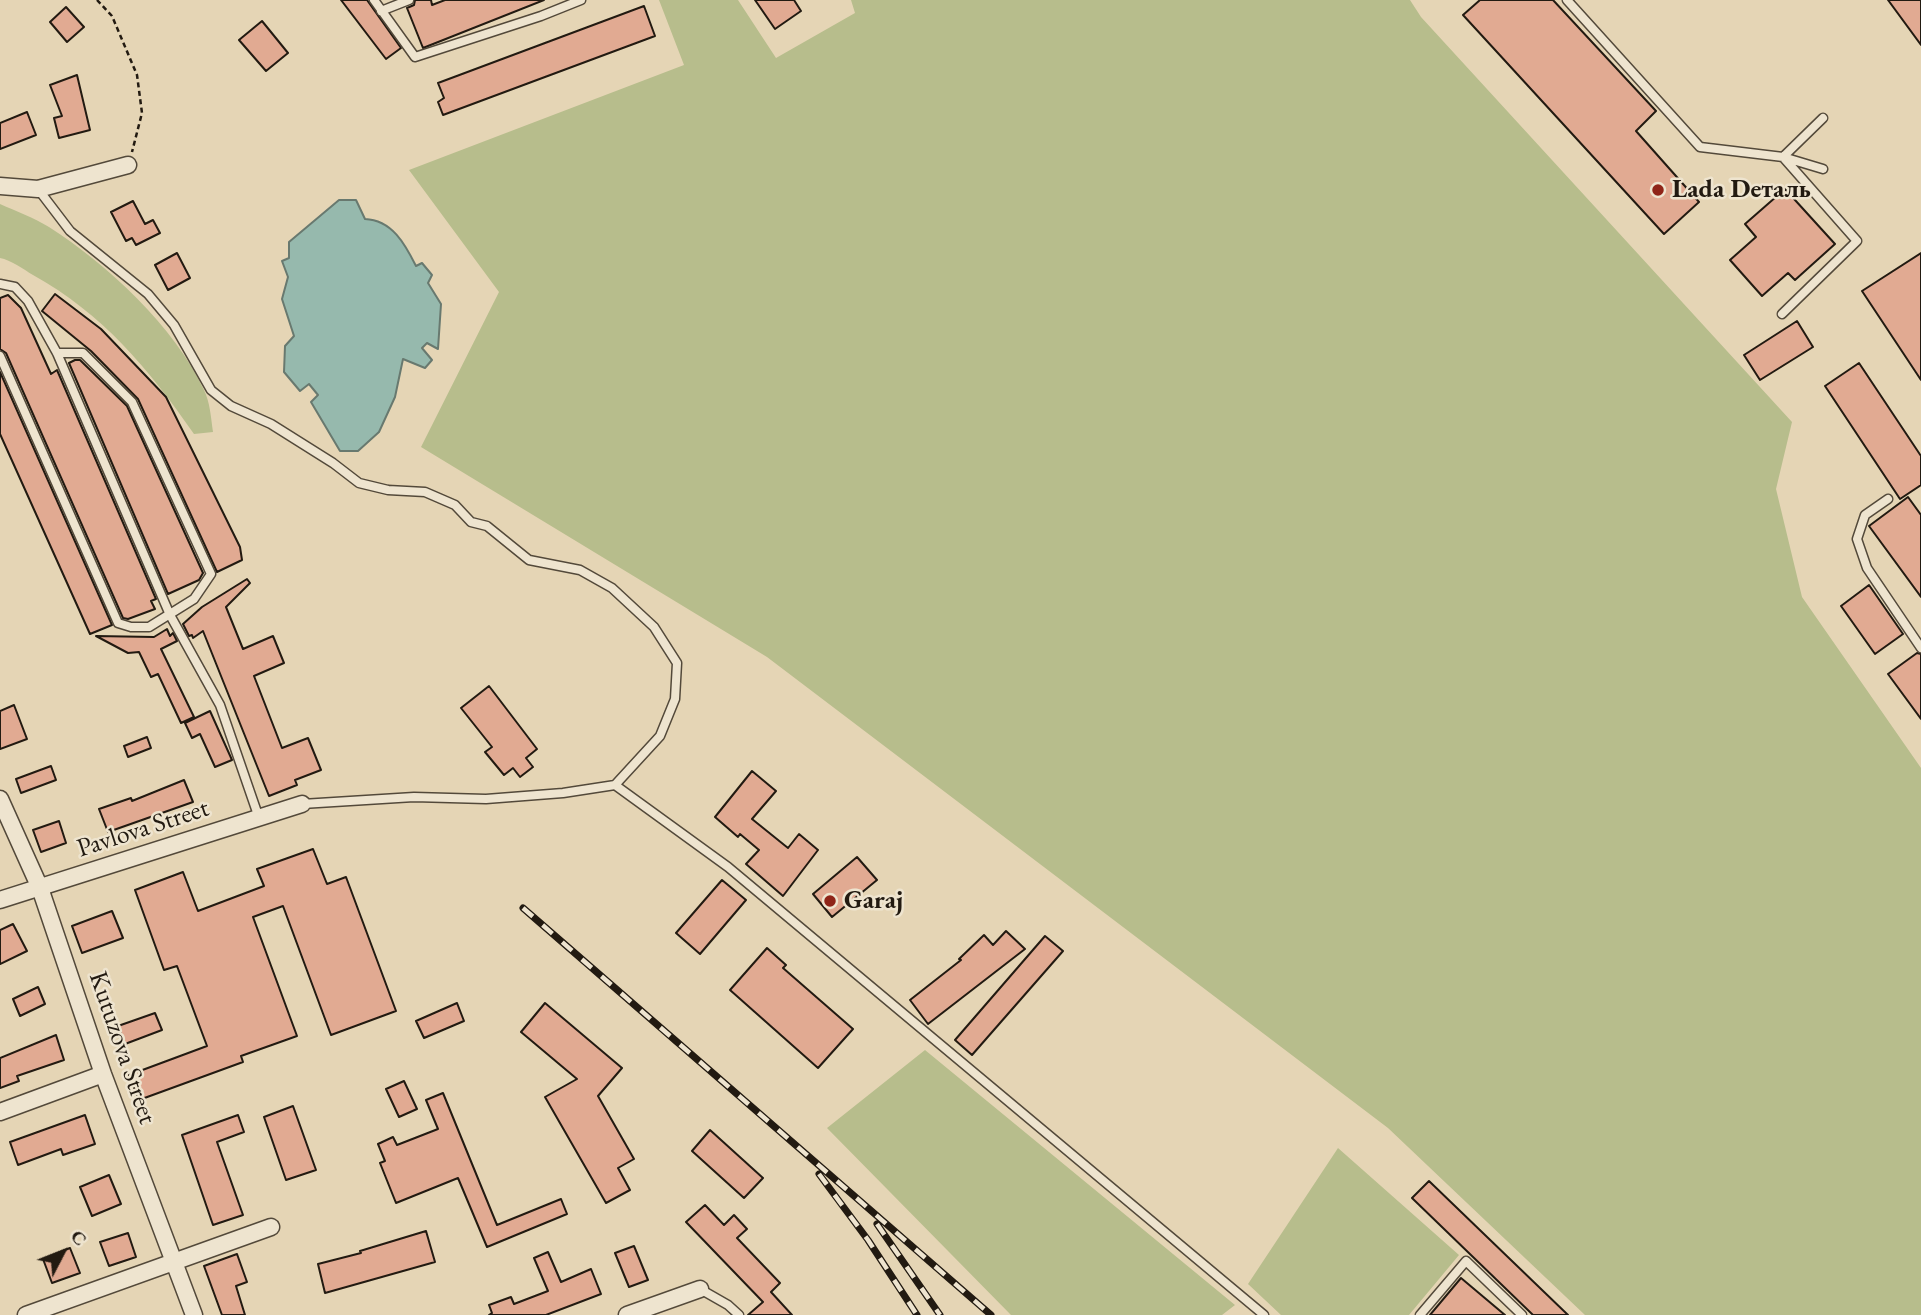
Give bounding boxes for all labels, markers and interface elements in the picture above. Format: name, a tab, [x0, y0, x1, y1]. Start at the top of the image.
place label: Lada Dеталь	[1672, 174, 1811, 206]
marker: Lada Dеталь	[1650, 182, 1666, 198]
street label: Pavlova Street	[73, 793, 213, 865]
place label: Garaj	[844, 885, 903, 917]
marker: Garaj	[822, 893, 838, 909]
street label: Kutuzova Street	[81, 968, 163, 1128]
north arrow	[28, 1217, 98, 1287]
text: С	[65, 1224, 93, 1251]

